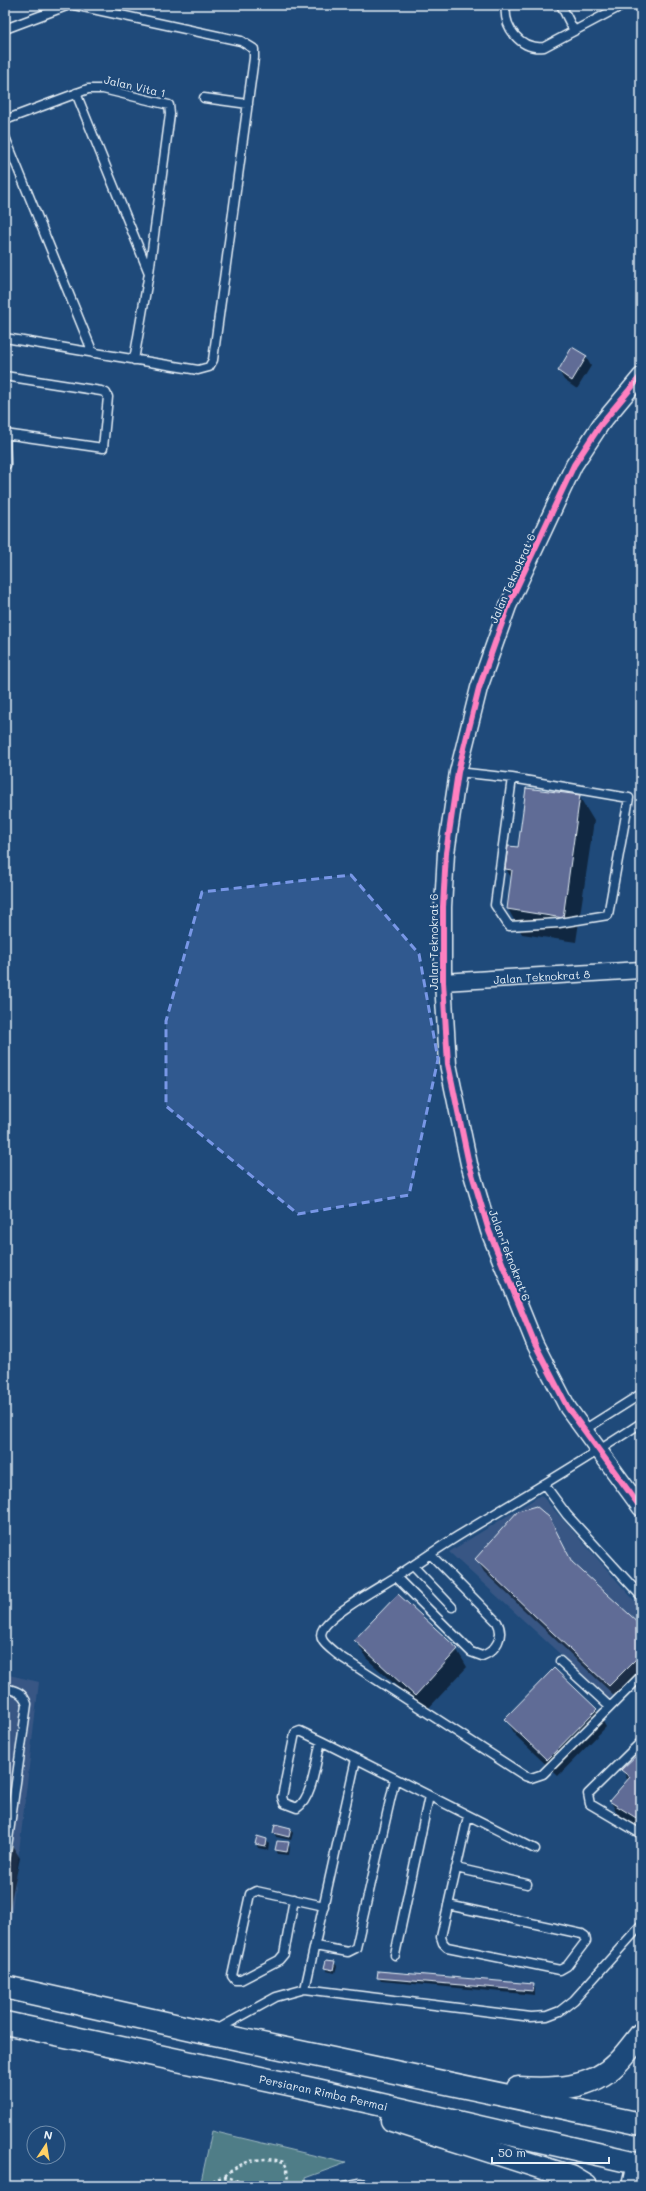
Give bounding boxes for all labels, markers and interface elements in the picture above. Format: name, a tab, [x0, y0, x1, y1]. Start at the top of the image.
street label: Jalan Vita 1	[103, 72, 167, 100]
street label: Jalan Teknokrat 6	[485, 531, 539, 625]
street label: Jalan Teknokrat 6	[426, 894, 441, 990]
street label: Jalan Teknokrat 8	[493, 966, 591, 986]
street label: Jalan Teknokrat 6	[486, 1207, 534, 1303]
street label: Persiaran Rimba Permai	[258, 2070, 389, 2114]
north arrow	[26, 2125, 66, 2165]
text: N	[43, 2127, 54, 2143]
scale bar	[492, 2139, 609, 2165]
text: 50 m	[498, 2144, 526, 2160]

